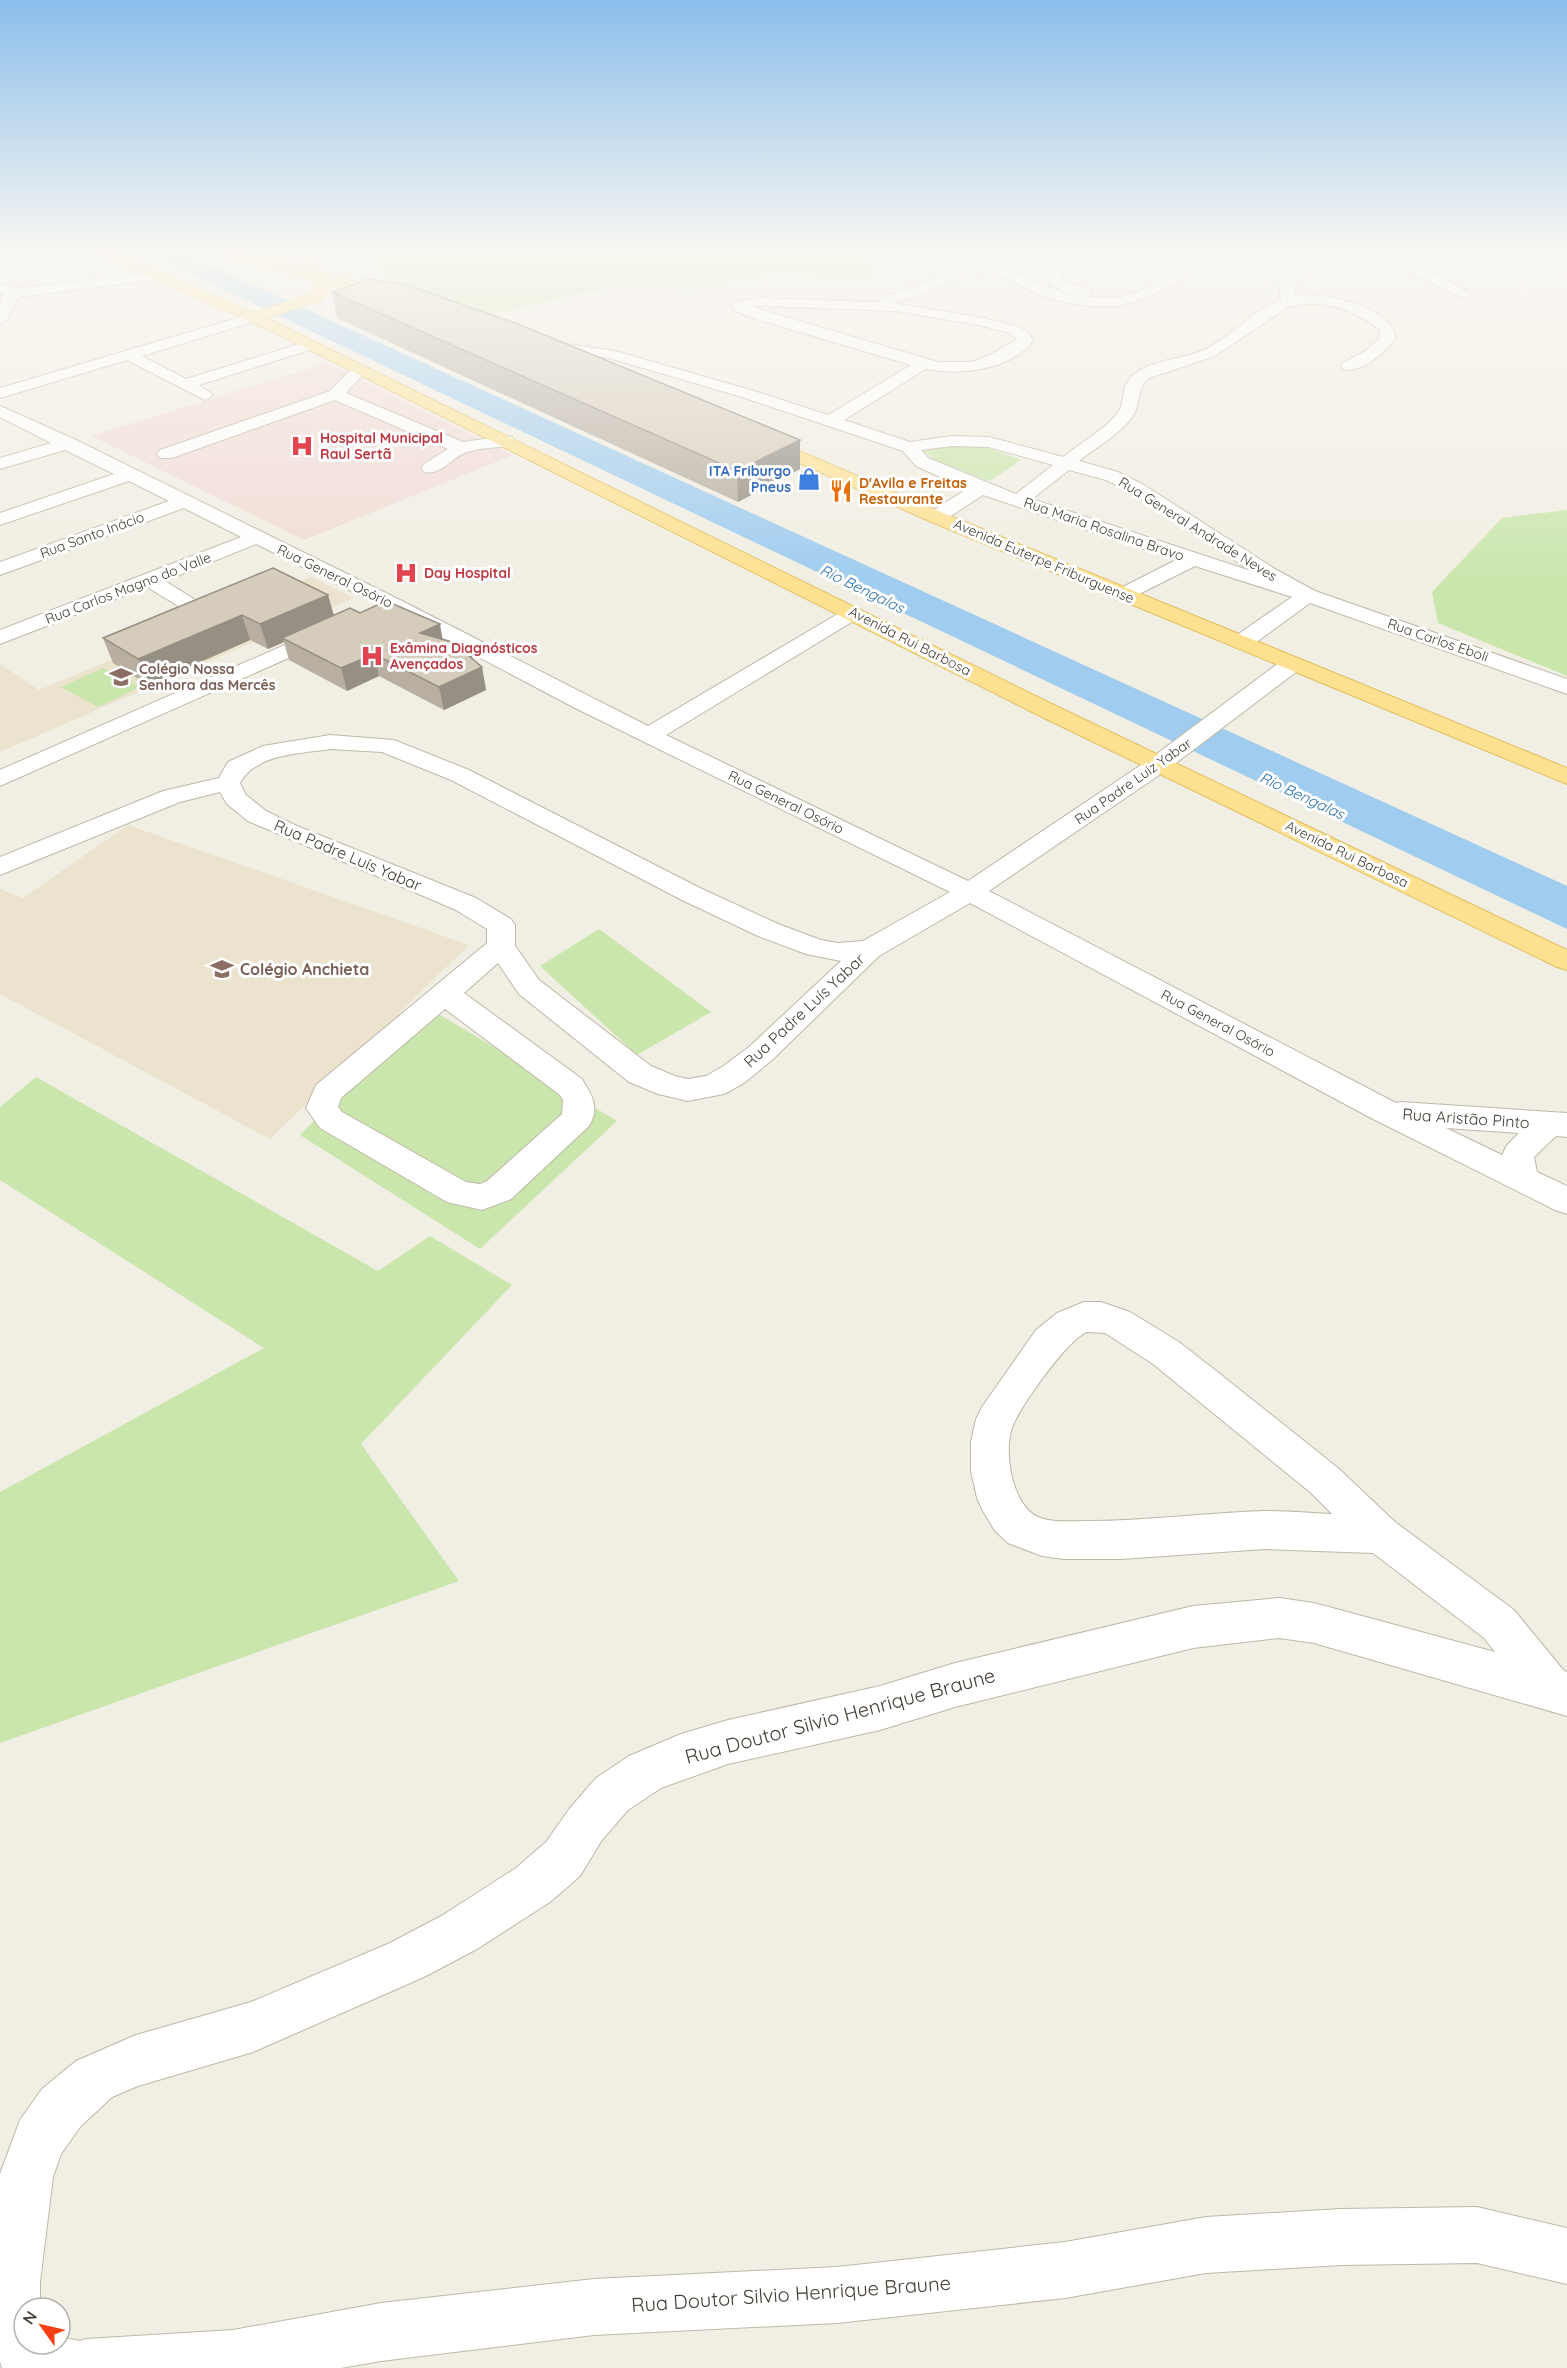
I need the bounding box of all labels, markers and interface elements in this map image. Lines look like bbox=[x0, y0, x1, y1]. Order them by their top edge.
place label: Hospital Municipal Raul Sertã bbox=[320, 429, 443, 463]
hospital icon: Hospital Municipal Raul Sertã bbox=[289, 433, 315, 459]
place label: ITA Friburgo Pneus bbox=[709, 462, 791, 496]
shop icon: ITA Friburgo Pneus bbox=[796, 466, 822, 492]
street label: Rua General Andrade Neves bbox=[1116, 473, 1280, 585]
place label: D'Avila e Freitas Restaurante bbox=[859, 474, 967, 508]
restaurant icon: D'Avila e Freitas Restaurante bbox=[828, 478, 854, 504]
street label: Rua Maria Rosalina Bravo bbox=[1022, 493, 1186, 565]
street label: Rua Santo Inácio bbox=[37, 508, 147, 562]
street label: Avenida Euterpe Friburguense bbox=[951, 515, 1137, 607]
street label: Rua General Osório bbox=[274, 540, 396, 612]
street label: Rua Carlos Magno do Valle bbox=[43, 548, 214, 628]
hospital icon: Day Hospital bbox=[393, 560, 419, 586]
water label: Rio Bengalas bbox=[817, 560, 908, 618]
place label: Day Hospital bbox=[424, 564, 511, 582]
street label: Avenida Rui Barbosa bbox=[846, 602, 974, 680]
street label: Rua Carlos Eboli bbox=[1385, 614, 1491, 666]
place label: Exâmina Diagnósticos Avençados bbox=[390, 639, 538, 673]
hospital icon: Exâmina Diagnósticos Avençados bbox=[359, 643, 385, 669]
place label: Colégio Nossa Senhora das Mercês bbox=[139, 660, 276, 694]
school or university icon: Colégio Nossa Senhora das Mercês bbox=[108, 664, 134, 690]
street label: Rua Padre Luiz Yabar bbox=[1071, 733, 1195, 828]
street label: Rua General Osório bbox=[725, 766, 847, 838]
water label: Rio Bengalas bbox=[1257, 768, 1348, 824]
street label: Rua Padre Luís Yabar bbox=[271, 815, 425, 895]
street label: Avenida Rui Barbosa bbox=[1282, 816, 1412, 892]
street label: Rua Padre Luís Yabar bbox=[739, 949, 869, 1071]
school or university icon: Colégio Anchieta bbox=[209, 956, 235, 982]
place label: Colégio Anchieta bbox=[240, 959, 369, 979]
street label: Rua General Osório bbox=[1158, 985, 1278, 1061]
street label: Rua Aristão Pinto bbox=[1402, 1104, 1530, 1132]
street label: Rua Doutor Silvio Henrique Braune bbox=[682, 1662, 998, 1769]
street label: Rua Doutor Silvio Henrique Braune bbox=[630, 2270, 952, 2317]
north arrow bbox=[12, 2296, 72, 2356]
text: N bbox=[18, 2307, 41, 2328]

